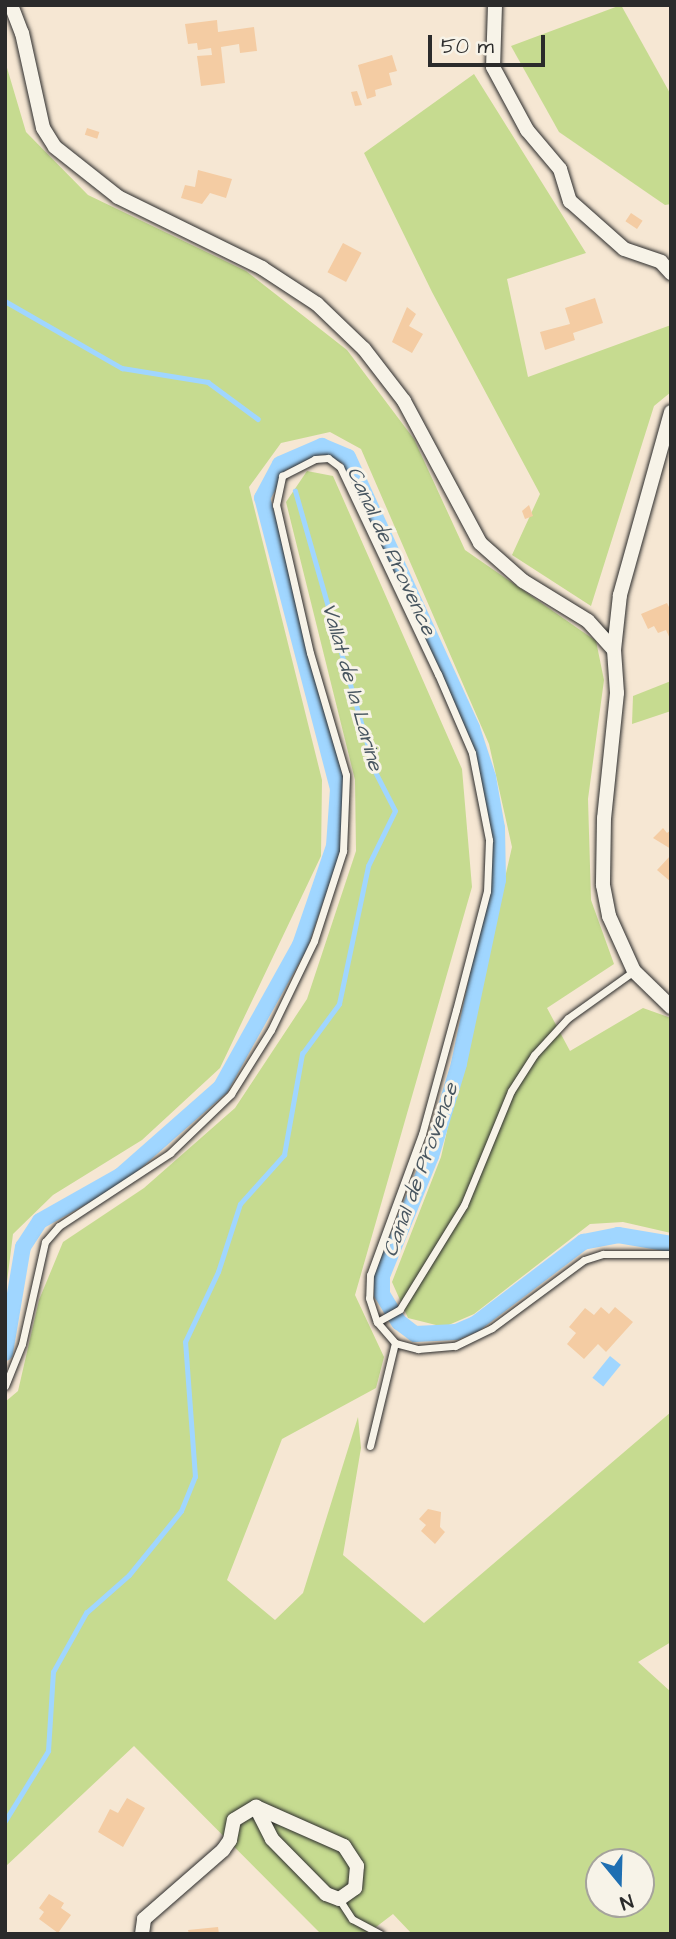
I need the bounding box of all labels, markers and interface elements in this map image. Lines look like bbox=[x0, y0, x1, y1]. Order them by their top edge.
scale bar bbox=[431, 21, 548, 65]
text: 50 m bbox=[441, 32, 494, 61]
water label: Canal de Provence bbox=[341, 463, 441, 639]
water label: Vallat de la Larine bbox=[316, 600, 388, 774]
water label: Canal de Provence bbox=[378, 1080, 464, 1260]
north arrow bbox=[585, 1848, 655, 1918]
text: N bbox=[616, 1887, 636, 1916]

